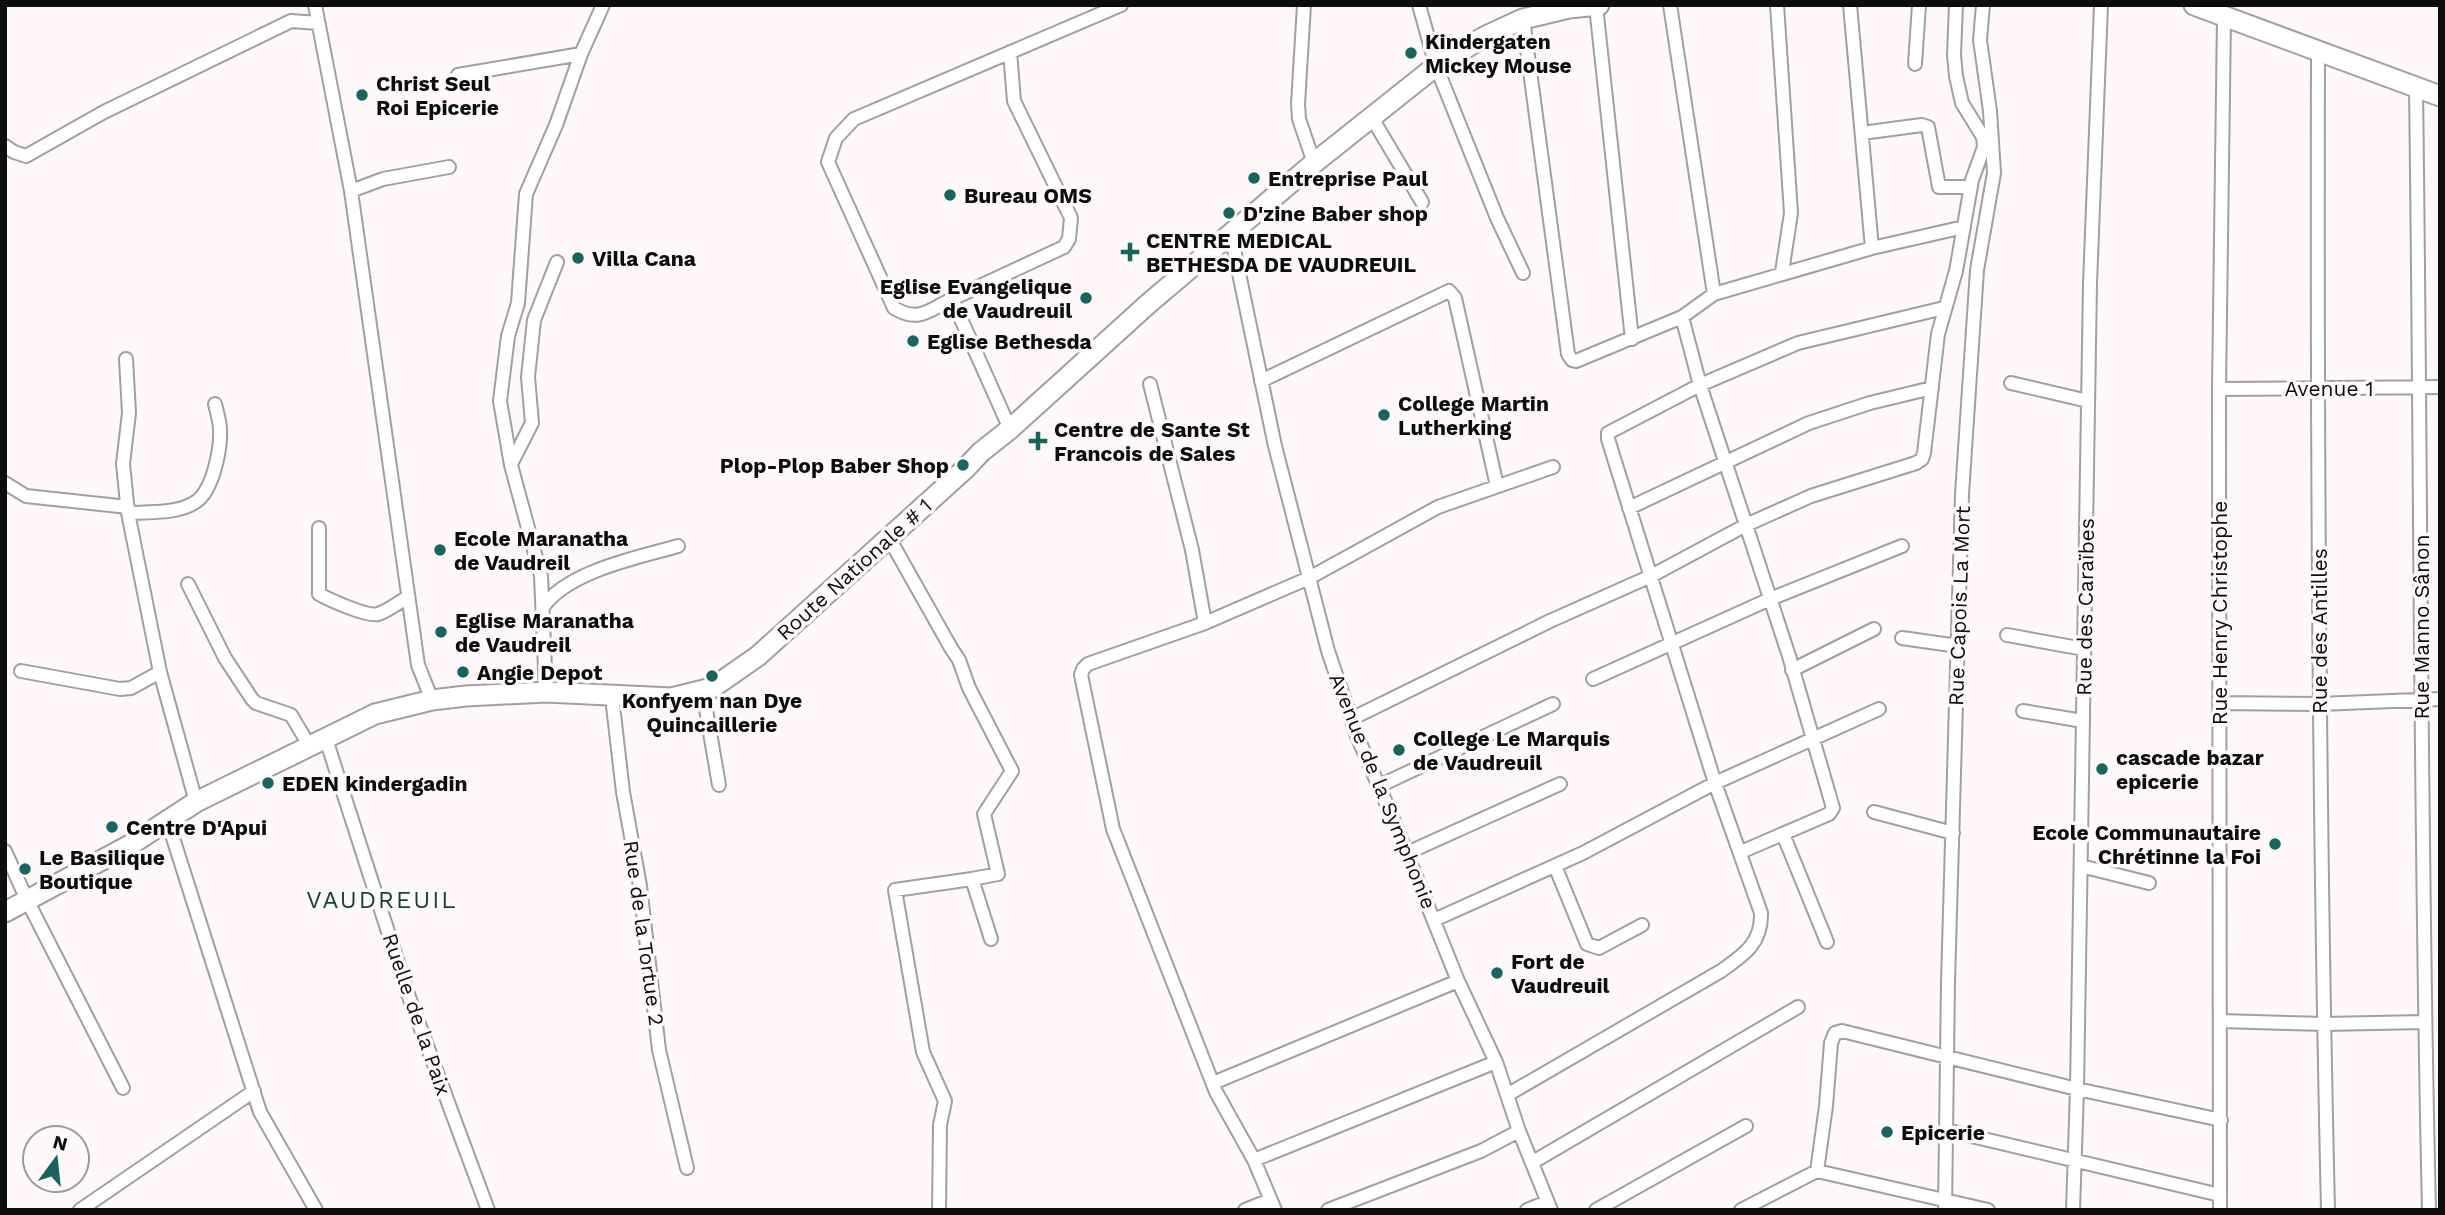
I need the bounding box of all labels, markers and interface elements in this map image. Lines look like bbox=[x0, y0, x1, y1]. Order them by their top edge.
place label: Kindergaten Mickey Mouse bbox=[1425, 29, 1572, 78]
marker: Kindergaten Mickey Mouse bbox=[1403, 45, 1419, 61]
place label: Christ Seul Roi Epicerie bbox=[376, 71, 499, 120]
marker: Christ Seul Roi Epicerie bbox=[354, 87, 370, 103]
place label: Entreprise Paul bbox=[1268, 166, 1428, 191]
marker: Entreprise Paul bbox=[1246, 170, 1262, 186]
place label: Bureau OMS bbox=[964, 183, 1092, 208]
marker: Bureau OMS bbox=[942, 187, 958, 203]
place label: D'zine Baber shop bbox=[1243, 201, 1428, 226]
marker: D'zine Baber shop bbox=[1221, 205, 1237, 221]
place label: CENTRE MEDICAL BETHESDA DE VAUDREUIL bbox=[1146, 228, 1417, 277]
marker: CENTRE MEDICAL BETHESDA DE VAUDREUIL bbox=[1120, 242, 1140, 262]
place label: Villa Cana bbox=[592, 246, 697, 271]
marker: Villa Cana bbox=[570, 250, 586, 266]
place label: Eglise Evangelique de Vaudreuil bbox=[880, 274, 1072, 323]
marker: Eglise Evangelique de Vaudreuil bbox=[1078, 290, 1094, 306]
place label: Eglise Bethesda bbox=[927, 329, 1093, 354]
marker: Eglise Bethesda bbox=[905, 333, 921, 349]
street label: Avenue 1 bbox=[2284, 376, 2374, 401]
place label: College Martin Lutherking bbox=[1398, 391, 1549, 440]
marker: College Martin Lutherking bbox=[1376, 407, 1392, 423]
place label: Centre de Sante St Francois de Sales bbox=[1054, 417, 1250, 466]
marker: Centre de Sante St Francois de Sales bbox=[1028, 431, 1048, 451]
place label: Plop-Plop Baber Shop bbox=[720, 453, 949, 478]
marker: Plop-Plop Baber Shop bbox=[955, 457, 971, 473]
street label: Route Nationale # 1 bbox=[771, 493, 937, 645]
street label: Rue Henry Christophe bbox=[2207, 501, 2232, 725]
street label: Rue Capois La Mort bbox=[1943, 505, 1975, 706]
street label: Rue des Caraïbes bbox=[2071, 518, 2099, 696]
place label: Ecole Maranatha de Vaudreil bbox=[454, 526, 629, 575]
street label: Rue Manno Sânon bbox=[2409, 534, 2434, 720]
marker: Ecole Maranatha de Vaudreil bbox=[432, 542, 448, 558]
street label: Rue des Antilles bbox=[2307, 548, 2332, 714]
place label: Eglise Maranatha de Vaudreil bbox=[455, 608, 635, 657]
marker: Eglise Maranatha de Vaudreil bbox=[433, 624, 449, 640]
place label: Angie Depot bbox=[477, 660, 602, 685]
marker: Angie Depot bbox=[455, 664, 471, 680]
marker: Konfyem nan Dye Quincaillerie bbox=[704, 668, 720, 684]
street label: Avenue de la Symphonie bbox=[1324, 669, 1442, 913]
place label: Konfyem nan Dye Quincaillerie bbox=[622, 688, 802, 737]
place label: College Le Marquis de Vaudreuil bbox=[1413, 726, 1610, 775]
marker: College Le Marquis de Vaudreuil bbox=[1391, 742, 1407, 758]
place label: cascade bazar epicerie bbox=[2116, 745, 2264, 794]
marker: cascade bazar epicerie bbox=[2094, 761, 2110, 777]
place label: EDEN kindergadin bbox=[282, 771, 468, 796]
marker: EDEN kindergadin bbox=[260, 775, 276, 791]
place label: Centre D'Apui bbox=[126, 815, 267, 840]
marker: Centre D'Apui bbox=[104, 819, 120, 835]
place label: Ecole Communautaire Chrétinne la Foi bbox=[2032, 820, 2261, 869]
marker: Ecole Communautaire Chrétinne la Foi bbox=[2267, 836, 2283, 852]
street label: Rue de la Tortue 2 bbox=[619, 839, 669, 1027]
place label: Le Basilique Boutique bbox=[39, 845, 165, 894]
marker: Le Basilique Boutique bbox=[17, 861, 33, 877]
district label: VAUDREUIL bbox=[306, 886, 458, 914]
street label: Ruelle de la Paix bbox=[378, 930, 456, 1098]
place label: Fort de Vaudreuil bbox=[1511, 949, 1610, 998]
marker: Fort de Vaudreuil bbox=[1489, 965, 1505, 981]
place label: Epicerie bbox=[1901, 1120, 1985, 1145]
north arrow bbox=[21, 1124, 91, 1194]
marker: Epicerie bbox=[1879, 1124, 1895, 1140]
text: N bbox=[50, 1130, 70, 1156]

